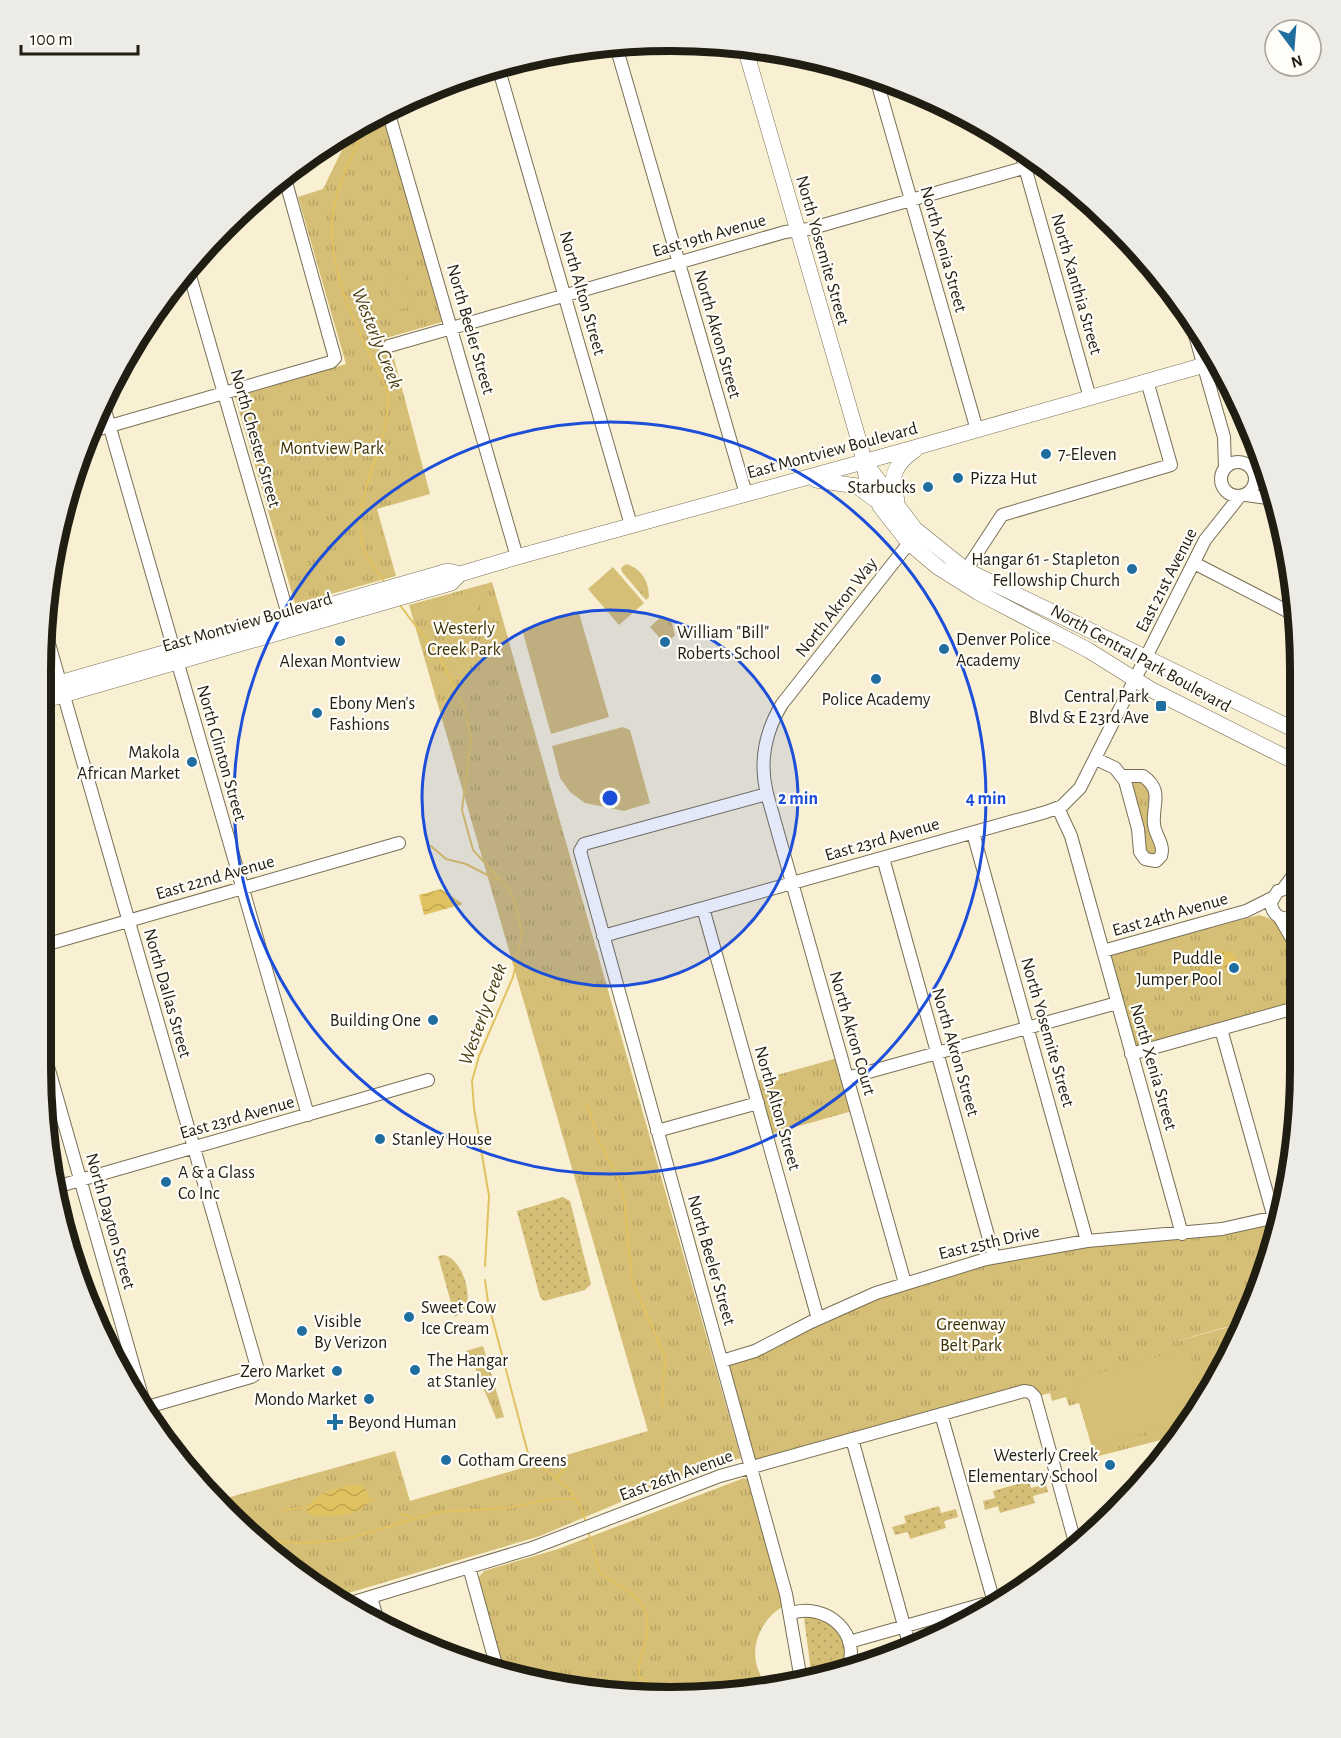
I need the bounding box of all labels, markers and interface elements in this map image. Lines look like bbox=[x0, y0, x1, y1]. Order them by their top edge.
scale bar bbox=[21, 18, 138, 56]
north arrow bbox=[1263, 18, 1323, 78]
text: 100 m bbox=[30, 31, 73, 49]
text: N bbox=[1289, 52, 1304, 71]
street label: North Yosemite Street bbox=[792, 174, 852, 327]
street label: North Xenia Street bbox=[916, 184, 970, 315]
street label: East 19th Avenue bbox=[650, 211, 768, 261]
street label: North Xanthia Street bbox=[1047, 212, 1105, 357]
street label: North Alton Street bbox=[556, 229, 608, 358]
street label: North Beeler Street bbox=[443, 262, 497, 397]
street label: North Akron Street bbox=[690, 268, 744, 401]
water label: Westerly Creek bbox=[348, 285, 406, 392]
street label: North Chester Street bbox=[227, 367, 283, 510]
street label: East Montview Boulevard bbox=[745, 420, 919, 482]
park label: Montview Park bbox=[280, 440, 385, 458]
place label: 7-Eleven bbox=[1058, 446, 1117, 464]
marker: 7-Eleven bbox=[1039, 447, 1053, 461]
place label: Pizza Hut bbox=[970, 470, 1037, 488]
marker: Pizza Hut bbox=[951, 471, 965, 485]
place label: Starbucks bbox=[848, 479, 916, 497]
marker: Starbucks bbox=[921, 480, 935, 494]
street label: East 21st Avenue bbox=[1133, 525, 1201, 635]
place label: Hangar 61 - Stapleton Fellowship Church bbox=[971, 551, 1120, 590]
street label: North Akron Way bbox=[793, 554, 881, 661]
marker: Hangar 61 - Stapleton Fellowship Church bbox=[1125, 562, 1139, 576]
street label: East Montview Boulevard bbox=[160, 590, 334, 656]
street label: North Central Park Boulevard bbox=[1047, 602, 1234, 716]
park label: Westerly Creek Park bbox=[427, 620, 502, 659]
place label: William "Bill" Roberts School bbox=[677, 624, 780, 663]
place label: Denver Police Academy bbox=[956, 631, 1051, 670]
marker: Alexan Montview bbox=[333, 634, 347, 648]
marker: William "Bill" Roberts School bbox=[658, 635, 672, 649]
marker: Denver Police Academy bbox=[937, 642, 951, 656]
place label: Alexan Montview bbox=[280, 653, 400, 671]
marker: Police Academy bbox=[869, 672, 883, 686]
street label: North Clinton Street bbox=[193, 683, 249, 824]
place label: Central Park Blvd & E 23rd Ave bbox=[1029, 688, 1150, 727]
place label: Police Academy bbox=[822, 691, 931, 709]
place label: Ebony Men's Fashions bbox=[329, 695, 415, 734]
marker: Central Park Blvd & E 23rd Ave bbox=[1154, 699, 1168, 713]
marker: Ebony Men's Fashions bbox=[310, 706, 324, 720]
place label: Makola African Market bbox=[77, 744, 180, 783]
marker: Makola African Market bbox=[185, 755, 199, 769]
centre of rings bbox=[600, 788, 620, 808]
text: 2 min bbox=[778, 790, 818, 808]
text: 4 min bbox=[966, 790, 1006, 808]
street label: East 23rd Avenue bbox=[823, 815, 942, 865]
street label: East 22nd Avenue bbox=[154, 852, 277, 903]
street label: East 24th Avenue bbox=[1110, 890, 1230, 940]
street label: North Dallas Street bbox=[140, 927, 194, 1060]
place label: Puddle Jumper Pool bbox=[1136, 950, 1222, 989]
street label: North Yosemite Street bbox=[1017, 956, 1077, 1109]
water label: Westerly Creek bbox=[455, 961, 511, 1068]
marker: Puddle Jumper Pool bbox=[1227, 961, 1241, 975]
street label: North Akron Court bbox=[826, 969, 878, 1098]
street label: North Akron Street bbox=[928, 986, 982, 1119]
street label: North Xenia Street bbox=[1126, 1002, 1180, 1133]
place label: Building One bbox=[330, 1012, 421, 1030]
marker: Building One bbox=[426, 1013, 440, 1027]
street label: North Alton Street bbox=[751, 1044, 803, 1173]
street label: East 23rd Avenue bbox=[178, 1093, 297, 1143]
place label: Stanley House bbox=[392, 1131, 492, 1149]
marker: Stanley House bbox=[373, 1132, 387, 1146]
street label: North Dayton Street bbox=[82, 1151, 138, 1292]
place label: A & a Glass Co Inc bbox=[178, 1164, 255, 1203]
marker: A & a Glass Co Inc bbox=[159, 1175, 173, 1189]
street label: North Beeler Street bbox=[684, 1193, 738, 1328]
street label: East 25th Drive bbox=[937, 1223, 1042, 1263]
place label: Sweet Cow Ice Cream bbox=[421, 1299, 496, 1338]
marker: Sweet Cow Ice Cream bbox=[402, 1310, 416, 1324]
place label: Visible By Verizon bbox=[314, 1313, 387, 1352]
park label: Greenway Belt Park bbox=[936, 1316, 1006, 1355]
marker: Visible By Verizon bbox=[295, 1324, 309, 1338]
place label: The Hangar at Stanley bbox=[427, 1352, 508, 1391]
place label: Zero Market bbox=[240, 1363, 325, 1381]
marker: The Hangar at Stanley bbox=[408, 1363, 422, 1377]
marker: Zero Market bbox=[330, 1364, 344, 1378]
place label: Mondo Market bbox=[254, 1391, 357, 1409]
marker: Mondo Market bbox=[362, 1392, 376, 1406]
marker: Beyond Human bbox=[326, 1413, 344, 1431]
place label: Beyond Human bbox=[348, 1414, 456, 1432]
street label: East 26th Avenue bbox=[617, 1447, 735, 1505]
place label: Westerly Creek Elementary School bbox=[968, 1447, 1099, 1486]
place label: Gotham Greens bbox=[458, 1452, 567, 1470]
marker: Gotham Greens bbox=[439, 1453, 453, 1467]
marker: Westerly Creek Elementary School bbox=[1103, 1458, 1117, 1472]

